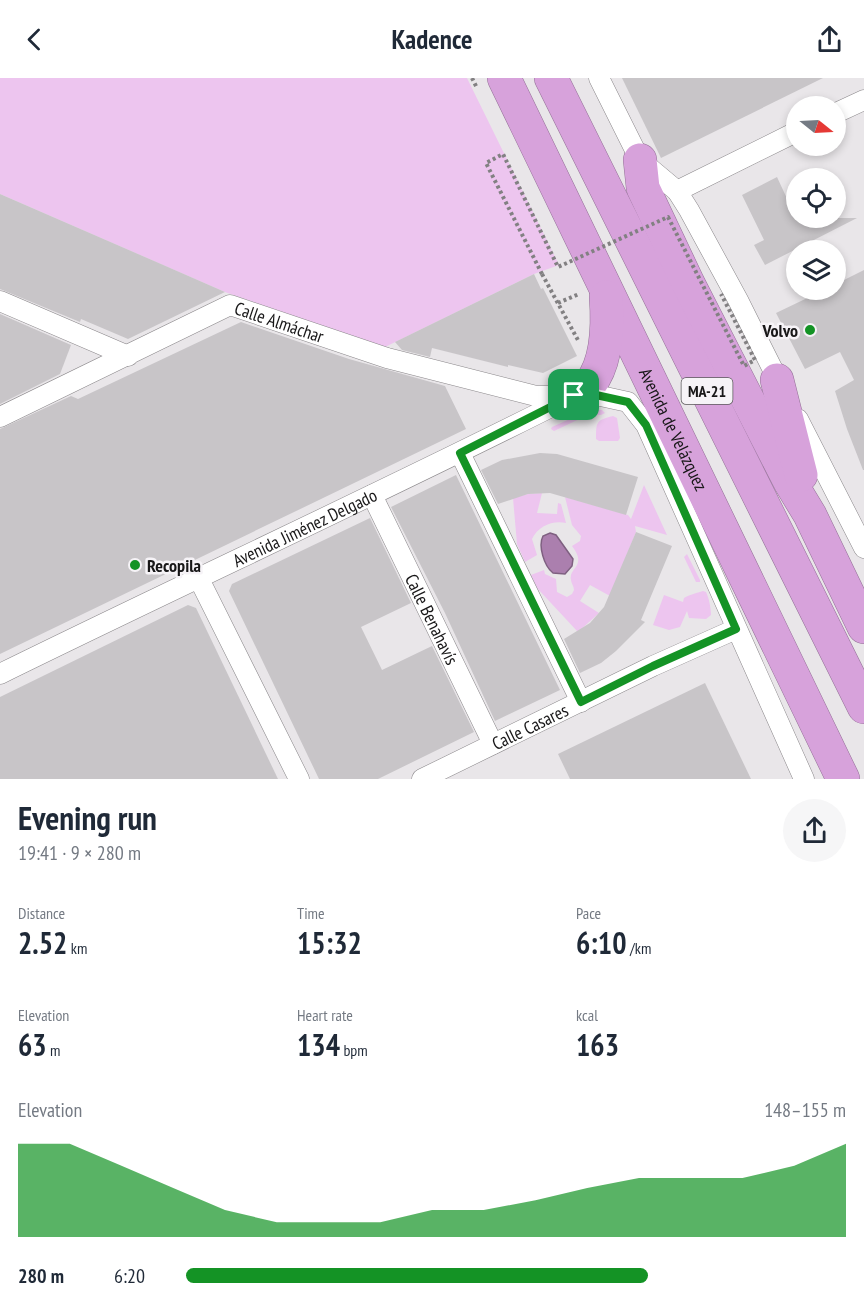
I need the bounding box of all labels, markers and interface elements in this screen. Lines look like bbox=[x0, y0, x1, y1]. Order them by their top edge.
text: Kadence bbox=[391, 22, 473, 56]
icon: back bbox=[18, 23, 51, 56]
icon: share bbox=[813, 23, 846, 56]
north arrow bbox=[786, 96, 846, 156]
map controls bbox=[786, 96, 846, 300]
button: locate bbox=[786, 168, 846, 228]
button: layers bbox=[786, 240, 846, 300]
street label: Calle Almáchar bbox=[232, 296, 327, 347]
place label: Volvo bbox=[762, 319, 798, 342]
marker: Volvo bbox=[803, 323, 817, 337]
street label: Avenida de Velázquez bbox=[634, 364, 713, 494]
pin bbox=[548, 369, 599, 420]
icon: arrive bbox=[557, 378, 590, 411]
road number: MA-21 bbox=[682, 378, 732, 404]
street label: Avenida Jiménez Delgado bbox=[229, 483, 381, 572]
place label: Recopila bbox=[147, 554, 201, 577]
marker: Recopila bbox=[128, 558, 142, 572]
street label: Calle Benahavís bbox=[401, 570, 464, 668]
street label: Calle Casares bbox=[488, 698, 572, 755]
text: Evening run bbox=[18, 796, 157, 839]
button: share bbox=[783, 799, 846, 862]
text: 19:41 · 9 × 280 m bbox=[18, 840, 141, 866]
text: Distance bbox=[18, 903, 65, 923]
text: Time bbox=[297, 903, 325, 923]
text: Pace bbox=[576, 903, 601, 923]
text: 2.52 bbox=[18, 923, 67, 962]
text: 15:32 bbox=[297, 923, 362, 962]
text: 6:10 bbox=[576, 923, 627, 962]
text: km bbox=[67, 938, 87, 958]
text: /km bbox=[627, 938, 651, 958]
text: Elevation bbox=[18, 1005, 69, 1025]
text: Heart rate bbox=[297, 1005, 353, 1025]
text: kcal bbox=[576, 1005, 598, 1025]
text: 63 bbox=[18, 1025, 47, 1064]
text: 134 bbox=[297, 1025, 340, 1064]
text: 163 bbox=[576, 1025, 619, 1064]
text: m bbox=[47, 1040, 61, 1060]
text: bpm bbox=[340, 1040, 368, 1060]
text: Elevation bbox=[18, 1097, 82, 1123]
text: 148–155 m bbox=[764, 1097, 846, 1123]
text: 280 m bbox=[18, 1263, 64, 1289]
text: 6:20 bbox=[114, 1263, 145, 1289]

